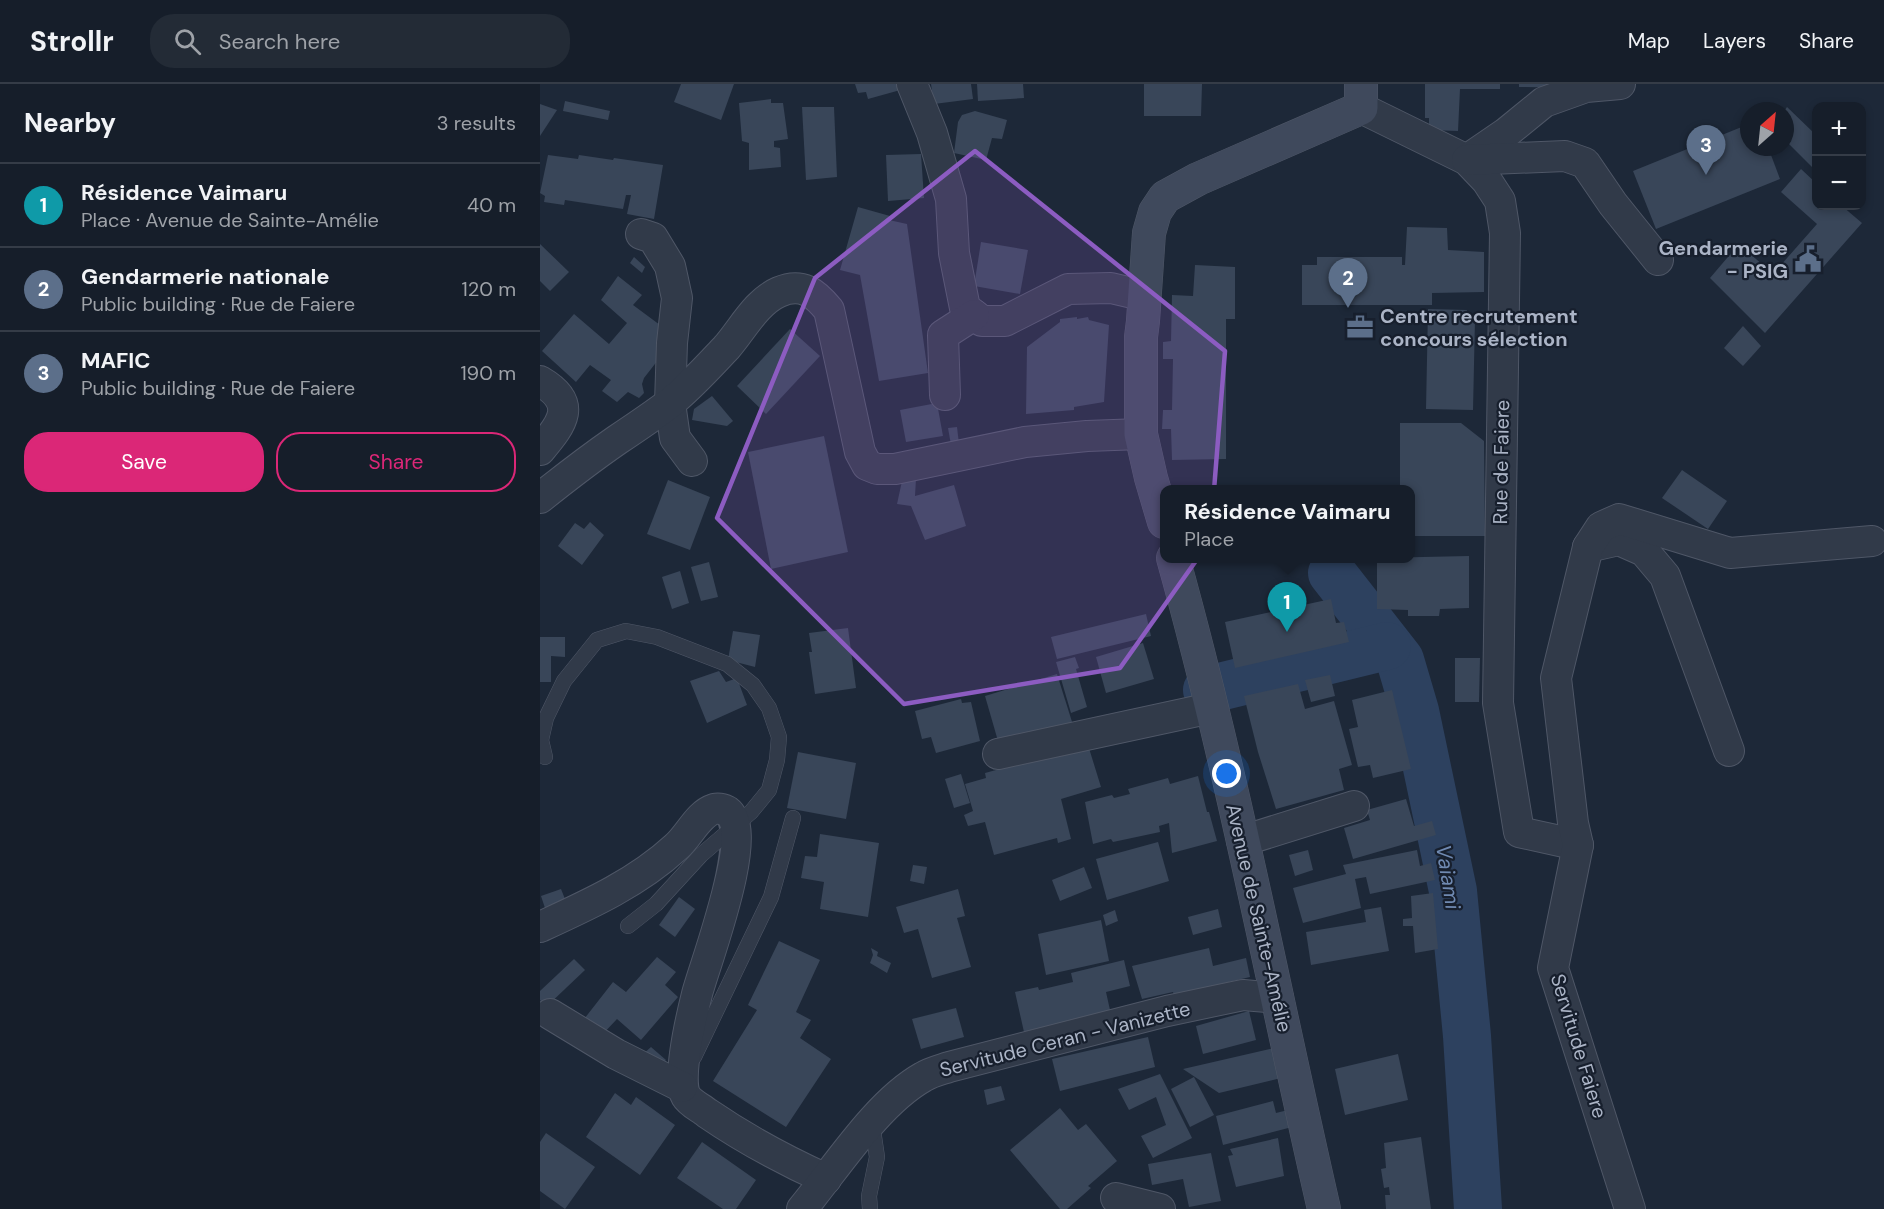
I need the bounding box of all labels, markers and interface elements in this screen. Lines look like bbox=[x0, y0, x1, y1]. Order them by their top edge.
search box bbox=[150, 14, 570, 68]
text: Strollr bbox=[30, 23, 114, 60]
icon: search bbox=[171, 25, 204, 58]
text: Search here bbox=[219, 27, 340, 56]
text: Map bbox=[1628, 27, 1670, 55]
text: Layers bbox=[1703, 27, 1766, 55]
text: Share bbox=[1799, 27, 1854, 55]
north arrow bbox=[1740, 102, 1794, 156]
map controls bbox=[1812, 102, 1866, 210]
button: + bbox=[1812, 102, 1866, 156]
text: Nearby bbox=[24, 106, 116, 140]
text: 3 results bbox=[437, 110, 516, 136]
pin: 3 bbox=[1686, 126, 1726, 175]
button: − bbox=[1812, 156, 1866, 210]
text: Résidence Vaimaru bbox=[81, 178, 287, 207]
text: 1 bbox=[40, 192, 47, 218]
text: 40 m bbox=[467, 192, 516, 218]
text: Place · Avenue de Sainte-Amélie bbox=[81, 207, 379, 233]
place label: Gendarmerie - PSIG bbox=[1659, 235, 1788, 284]
public building icon: Gendarmerie - PSIG bbox=[1793, 244, 1823, 274]
pin: 2 bbox=[1328, 258, 1368, 308]
text: Gendarmerie nationale bbox=[81, 262, 330, 291]
text: 2 bbox=[38, 276, 49, 302]
text: 120 m bbox=[462, 276, 516, 302]
text: Public building · Rue de Faiere bbox=[81, 291, 355, 317]
place label: Centre recrutement concours sélection bbox=[1380, 303, 1578, 352]
office icon: Centre recrutement concours sélection bbox=[1345, 312, 1375, 342]
text: MAFIC bbox=[81, 346, 151, 375]
text: 3 bbox=[37, 360, 50, 386]
text: 190 m bbox=[460, 360, 516, 386]
text: Public building · Rue de Faiere bbox=[81, 375, 355, 401]
street label: Rue de Faiere bbox=[1487, 399, 1515, 525]
button: Save bbox=[24, 432, 264, 492]
button: Share bbox=[276, 432, 516, 492]
popup bbox=[1160, 485, 1415, 563]
text: Résidence Vaimaru bbox=[1184, 497, 1391, 526]
text: Place bbox=[1184, 526, 1234, 552]
pin: 1 bbox=[1268, 582, 1306, 632]
your location bbox=[1212, 759, 1241, 788]
street label: Avenue de Sainte-Amélie bbox=[1220, 801, 1298, 1035]
water label: Vaiami bbox=[1429, 843, 1467, 912]
street label: Servitude Faiere bbox=[1545, 971, 1613, 1121]
street label: Servitude Ceran - Vanizette bbox=[937, 995, 1193, 1083]

